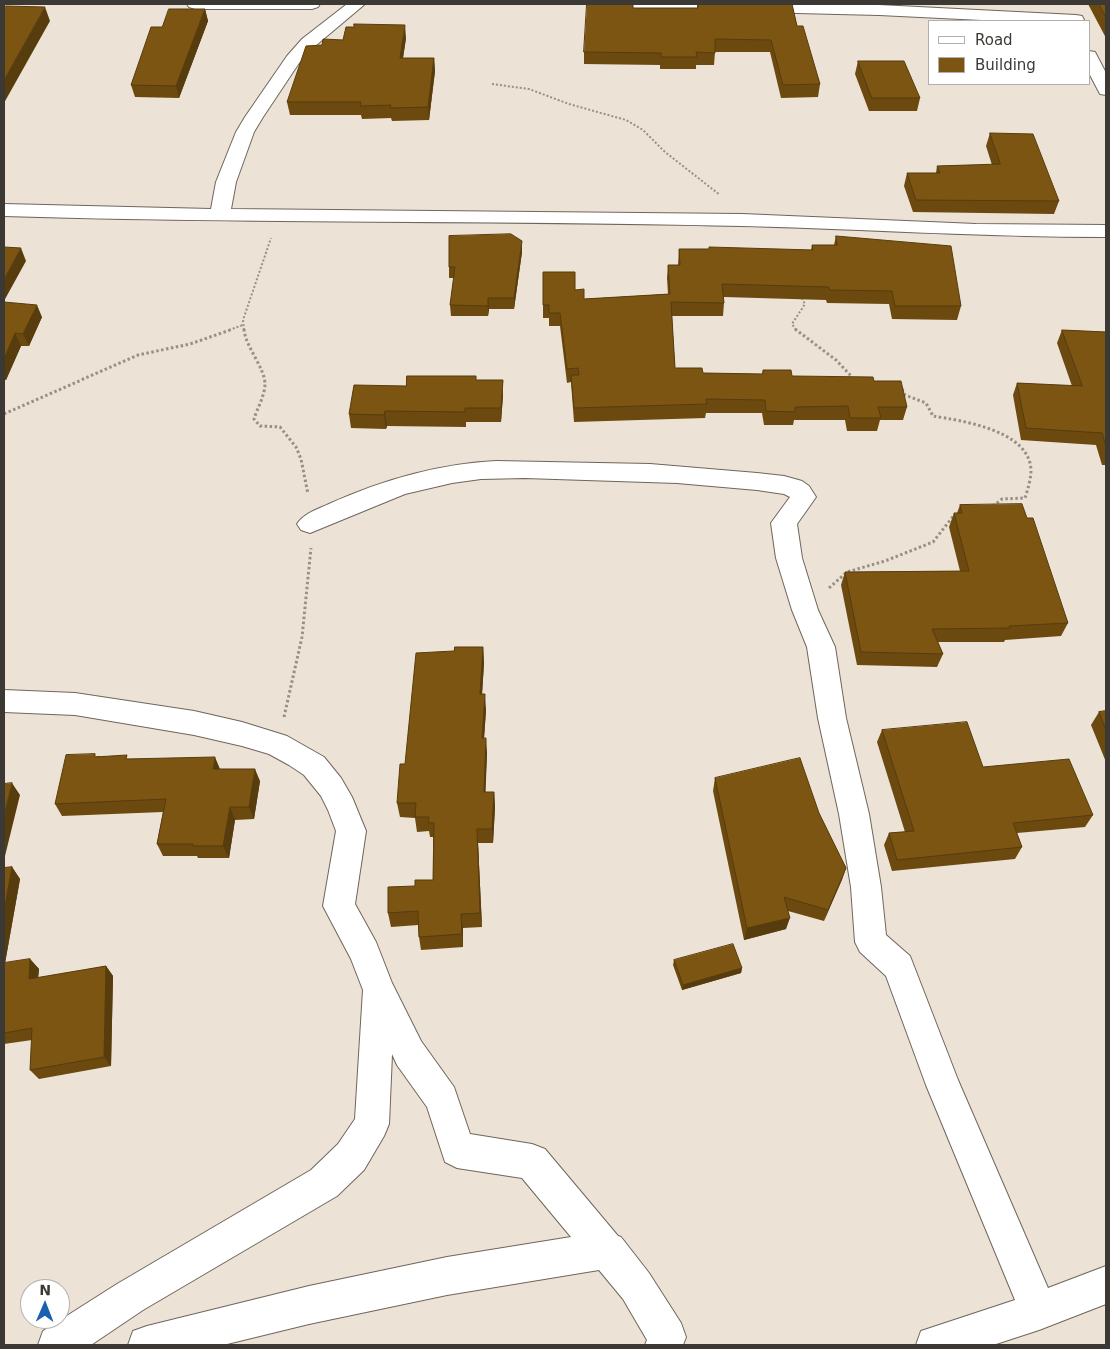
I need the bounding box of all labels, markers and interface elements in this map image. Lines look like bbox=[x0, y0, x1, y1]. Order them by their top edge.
legend bbox=[928, 20, 1090, 85]
text: Road bbox=[975, 31, 1013, 49]
text: Building bbox=[975, 56, 1036, 74]
north arrow bbox=[20, 1279, 70, 1329]
text: N bbox=[39, 1282, 51, 1298]

